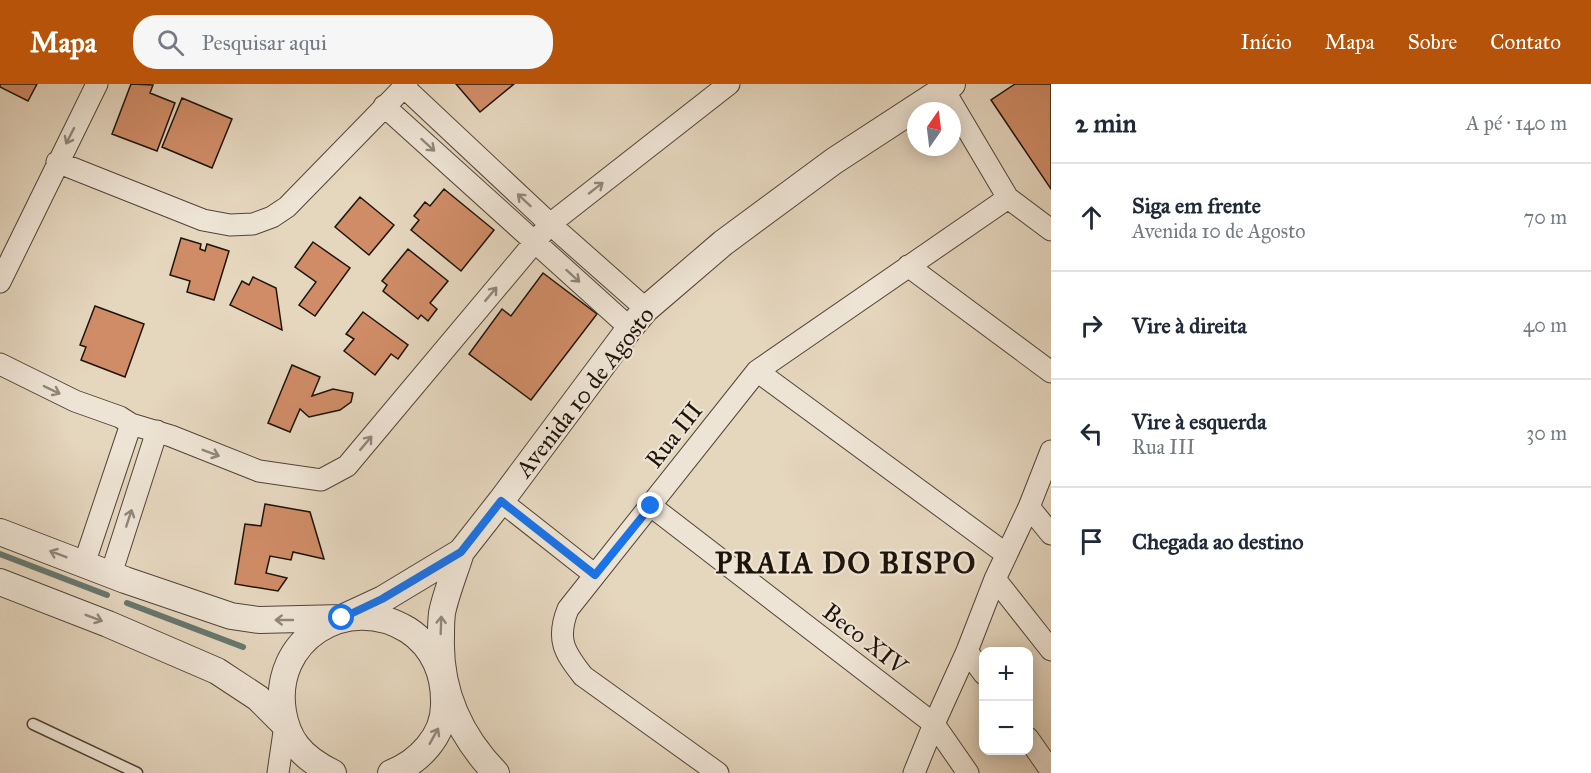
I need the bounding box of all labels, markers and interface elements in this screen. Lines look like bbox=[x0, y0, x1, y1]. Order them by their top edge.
search box bbox=[133, 15, 553, 69]
text: Mapa bbox=[30, 25, 97, 60]
icon: search bbox=[154, 26, 187, 59]
text: Pesquisar aqui bbox=[202, 29, 327, 56]
text: Início bbox=[1241, 29, 1292, 55]
text: Mapa bbox=[1325, 29, 1375, 55]
text: Sobre bbox=[1408, 29, 1457, 55]
text: Contato bbox=[1490, 29, 1561, 55]
north arrow bbox=[907, 102, 961, 156]
text: 2 min bbox=[1075, 107, 1136, 139]
text: A pé · 140 m bbox=[1466, 111, 1567, 135]
one-way arrow bbox=[64, 127, 76, 144]
one-way arrow bbox=[420, 138, 435, 152]
one-way arrow bbox=[588, 182, 604, 195]
text: Siga em frente bbox=[1132, 192, 1261, 219]
one-way arrow bbox=[517, 193, 532, 207]
icon: ahead bbox=[1075, 201, 1108, 234]
text: 70 m bbox=[1524, 205, 1567, 229]
text: Avenida 10 de Agosto bbox=[1132, 219, 1305, 243]
one-way arrow bbox=[565, 269, 580, 283]
one-way arrow bbox=[484, 286, 497, 302]
street label: Avenida 10 de Agosto bbox=[508, 301, 661, 484]
icon: right bbox=[1075, 309, 1108, 342]
text: Vire à direita bbox=[1132, 312, 1247, 339]
text: 40 m bbox=[1523, 313, 1567, 337]
one-way arrow bbox=[43, 384, 61, 396]
street label: Rua III bbox=[639, 396, 709, 474]
text: Vire à esquerda bbox=[1132, 408, 1266, 435]
icon: left bbox=[1075, 417, 1108, 450]
text: 30 m bbox=[1526, 421, 1567, 445]
text: Rua III bbox=[1132, 435, 1195, 459]
one-way arrow bbox=[359, 436, 372, 452]
one-way arrow bbox=[201, 448, 220, 459]
route end bbox=[637, 492, 663, 518]
one-way arrow bbox=[124, 509, 135, 528]
icon: arrive bbox=[1075, 525, 1108, 558]
text: Chegada ao destino bbox=[1132, 528, 1303, 555]
district label: PRAIA DO BISPO bbox=[715, 545, 977, 581]
one-way arrow bbox=[49, 548, 68, 559]
street label: Beco XIV bbox=[817, 597, 914, 682]
route start bbox=[328, 604, 354, 630]
one-way arrow bbox=[84, 614, 103, 625]
one-way arrow bbox=[274, 614, 294, 625]
one-way arrow bbox=[436, 616, 447, 636]
map controls bbox=[979, 647, 1033, 755]
button: + bbox=[979, 647, 1033, 701]
button: − bbox=[979, 701, 1033, 755]
one-way arrow bbox=[429, 727, 440, 745]

